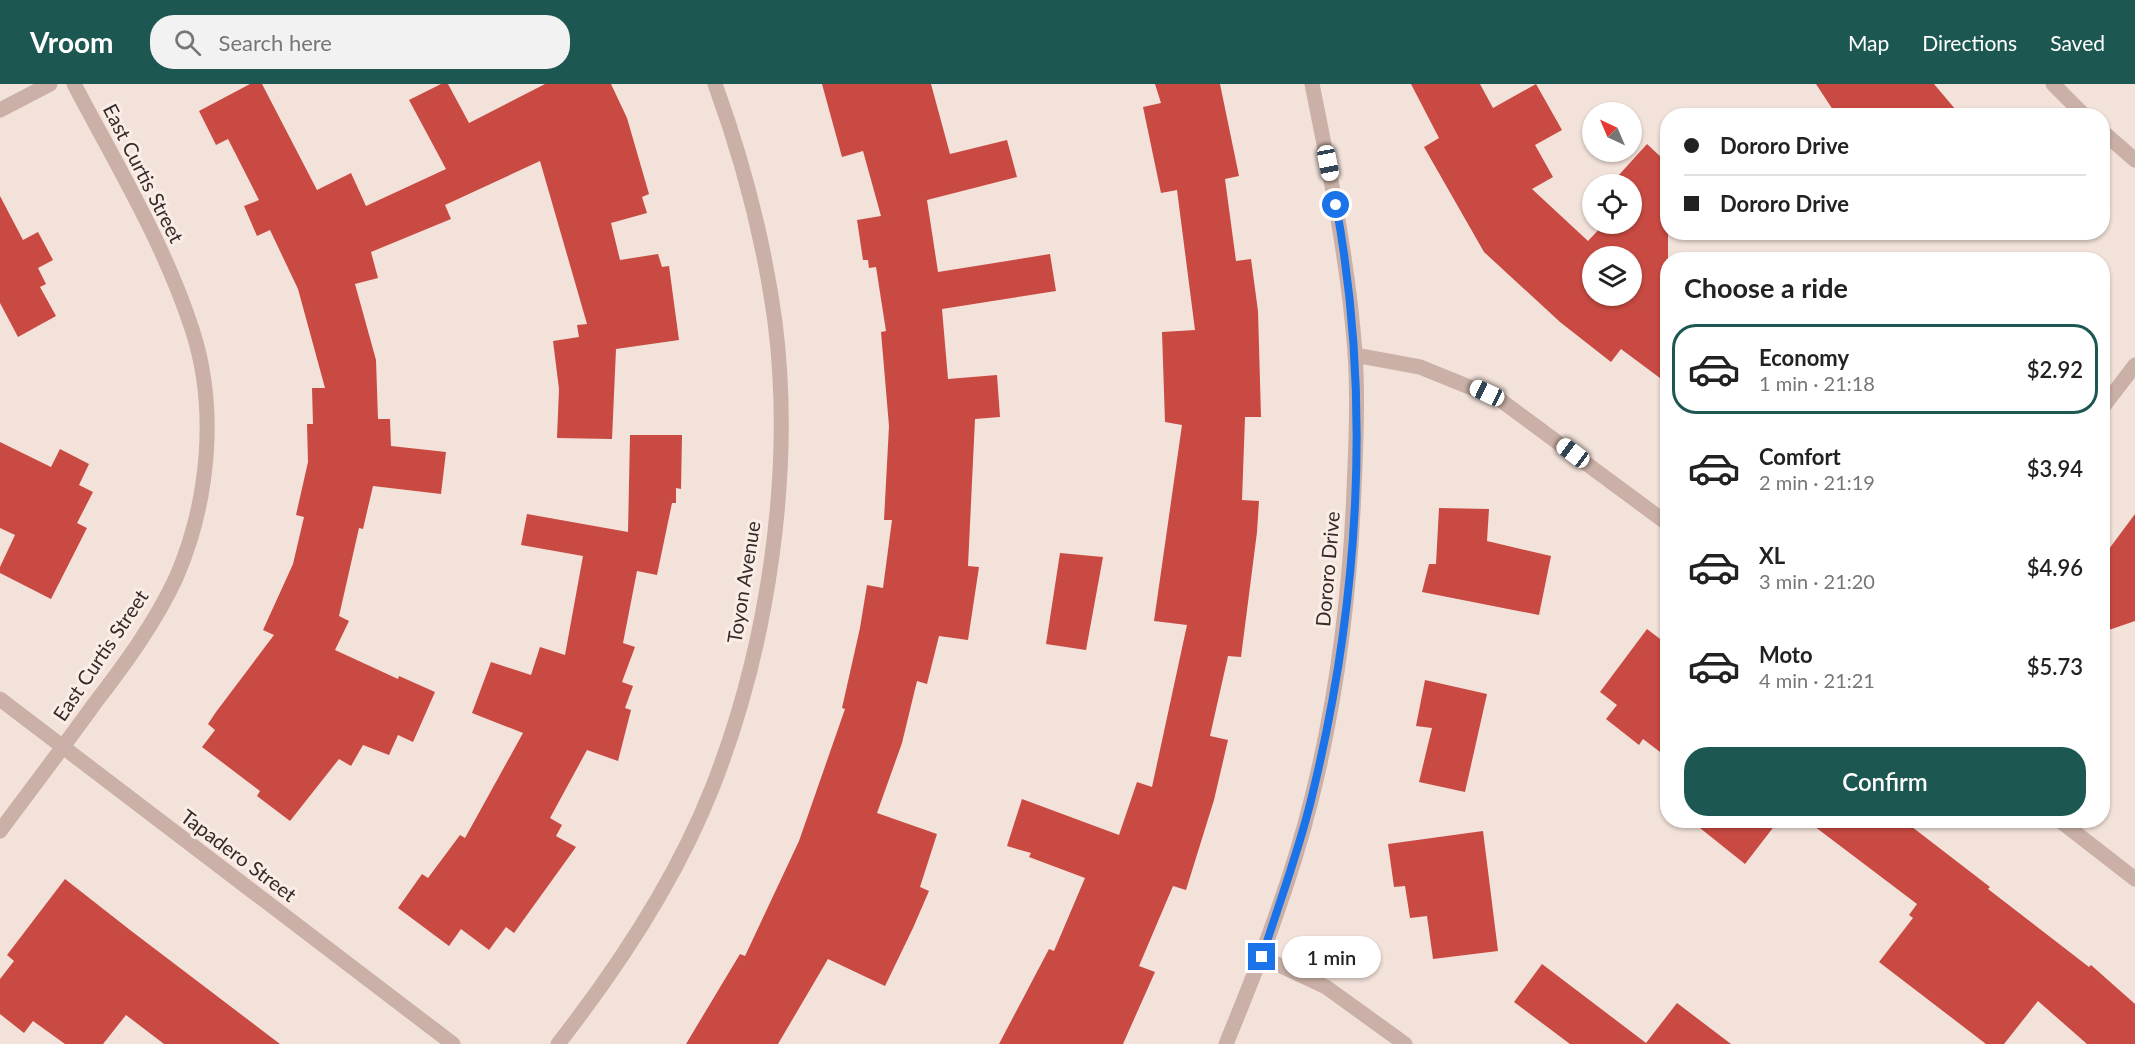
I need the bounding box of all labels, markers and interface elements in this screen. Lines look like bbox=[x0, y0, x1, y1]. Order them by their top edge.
search box bbox=[150, 15, 570, 69]
text: Vroom bbox=[30, 25, 114, 59]
icon: search bbox=[171, 26, 204, 59]
text: Search here bbox=[219, 29, 332, 56]
text: Map bbox=[1848, 30, 1889, 55]
text: Directions bbox=[1922, 30, 2017, 55]
text: Saved bbox=[2050, 30, 2105, 55]
street label: East Curtis Street bbox=[99, 100, 189, 246]
north arrow bbox=[1582, 102, 1642, 162]
map controls bbox=[1582, 102, 1642, 306]
text: Dororo Drive bbox=[1720, 132, 1849, 159]
car bbox=[1316, 144, 1340, 182]
button: locate bbox=[1582, 174, 1642, 234]
text: Dororo Drive bbox=[1720, 190, 1849, 217]
route start bbox=[1322, 191, 1349, 218]
button: layers bbox=[1582, 246, 1642, 306]
text: Choose a ride bbox=[1684, 271, 1848, 304]
icon: car bbox=[1687, 342, 1741, 396]
text: Economy bbox=[1759, 344, 1849, 371]
text: $2.92 bbox=[2027, 356, 2083, 383]
text: 1 min · 21:18 bbox=[1759, 371, 1875, 395]
car bbox=[1467, 377, 1507, 409]
car bbox=[1553, 435, 1593, 471]
icon: car bbox=[1687, 441, 1741, 495]
text: Comfort bbox=[1759, 443, 1841, 470]
text: $3.94 bbox=[2027, 455, 2083, 482]
text: 2 min · 21:19 bbox=[1759, 470, 1875, 494]
street label: Dororo Drive bbox=[1310, 510, 1344, 628]
street label: Toyon Avenue bbox=[721, 519, 765, 645]
icon: car bbox=[1687, 540, 1741, 594]
text: XL bbox=[1759, 542, 1785, 569]
text: $4.96 bbox=[2027, 554, 2083, 581]
text: 3 min · 21:20 bbox=[1759, 569, 1875, 593]
street label: East Curtis Street bbox=[47, 585, 153, 725]
icon: car bbox=[1687, 639, 1741, 693]
text: Moto bbox=[1759, 641, 1813, 668]
text: $5.73 bbox=[2027, 653, 2083, 680]
text: 4 min · 21:21 bbox=[1759, 668, 1875, 692]
button: Confirm bbox=[1684, 747, 2086, 816]
street label: Tapadero Street bbox=[177, 804, 301, 906]
callout: 1 min bbox=[1283, 936, 1382, 978]
route end bbox=[1248, 943, 1275, 970]
text: 1 min bbox=[1307, 945, 1356, 969]

